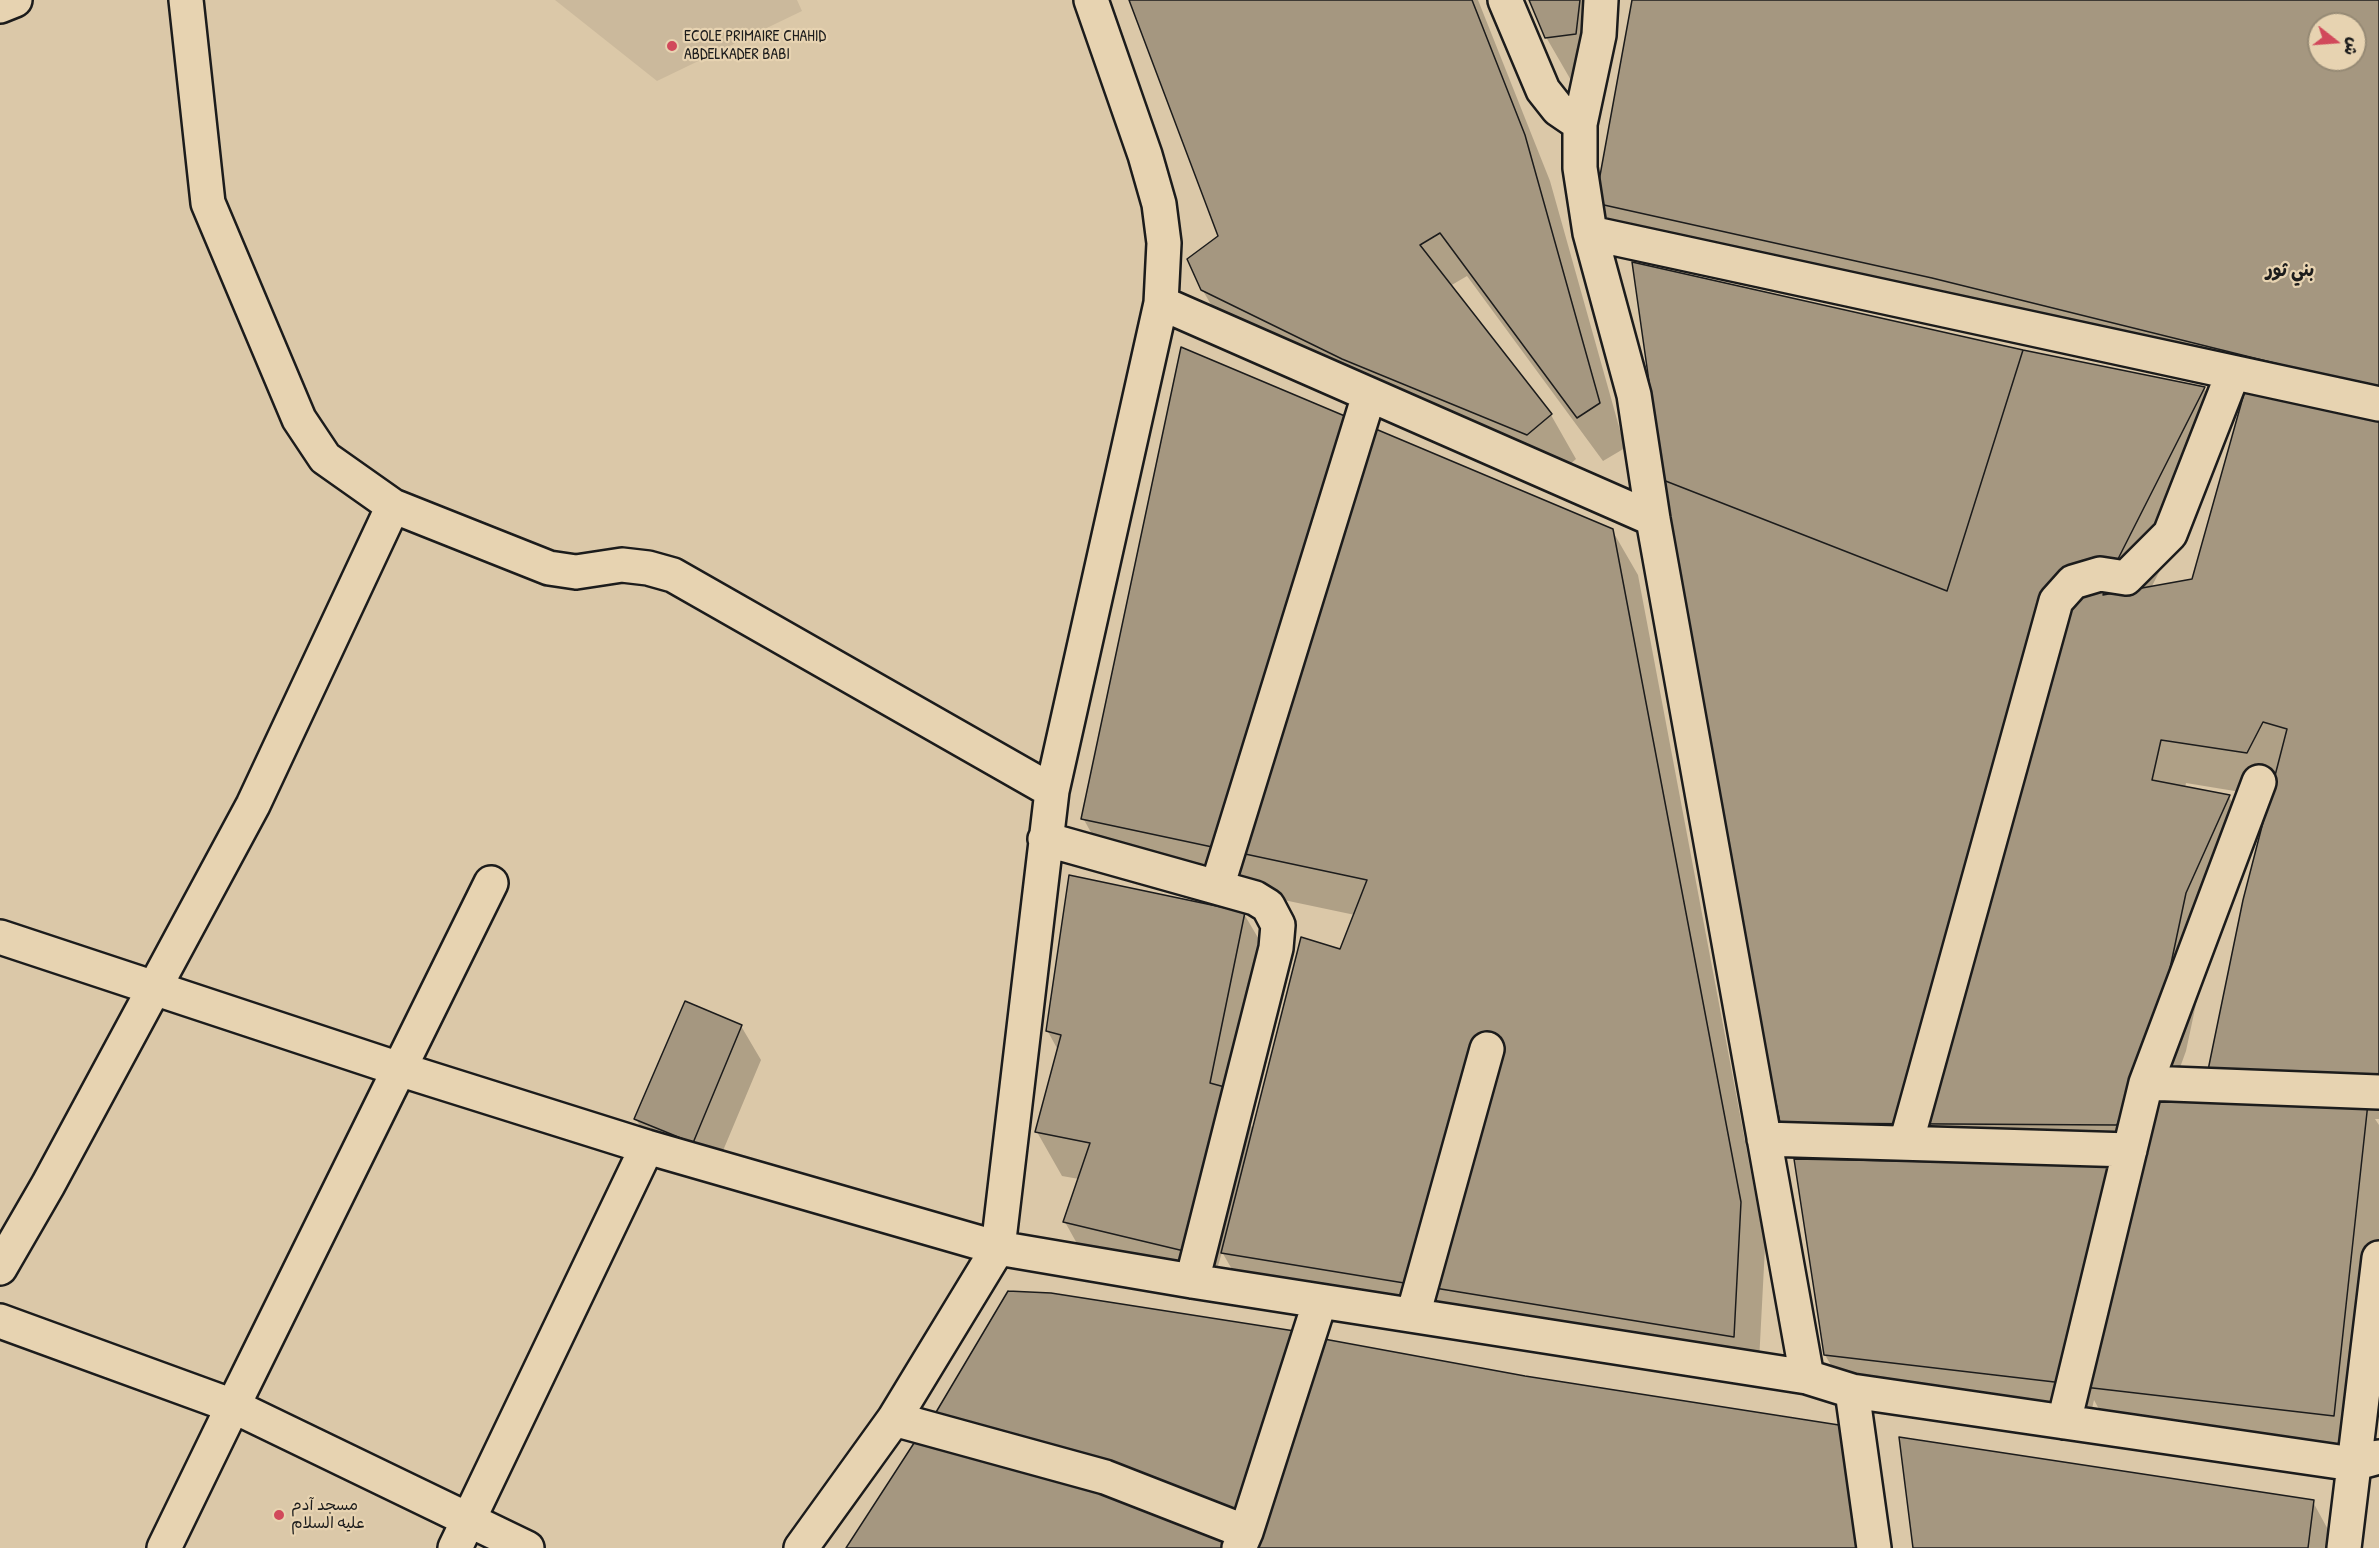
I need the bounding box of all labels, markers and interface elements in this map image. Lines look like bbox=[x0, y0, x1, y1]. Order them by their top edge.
north arrow bbox=[2307, 12, 2367, 72]
place label: ECOLE PRIMAIRE CHAHID ABDELKADER BABI bbox=[684, 27, 826, 65]
text: ش bbox=[2339, 35, 2365, 58]
marker: ECOLE PRIMAIRE CHAHID ABDELKADER BABI bbox=[665, 39, 679, 53]
district label: بني ثور bbox=[2266, 260, 2314, 282]
place label: مسجد آدم عليه السلام bbox=[291, 1496, 365, 1534]
marker: مسجد آدم عليه السلام bbox=[272, 1508, 286, 1522]

